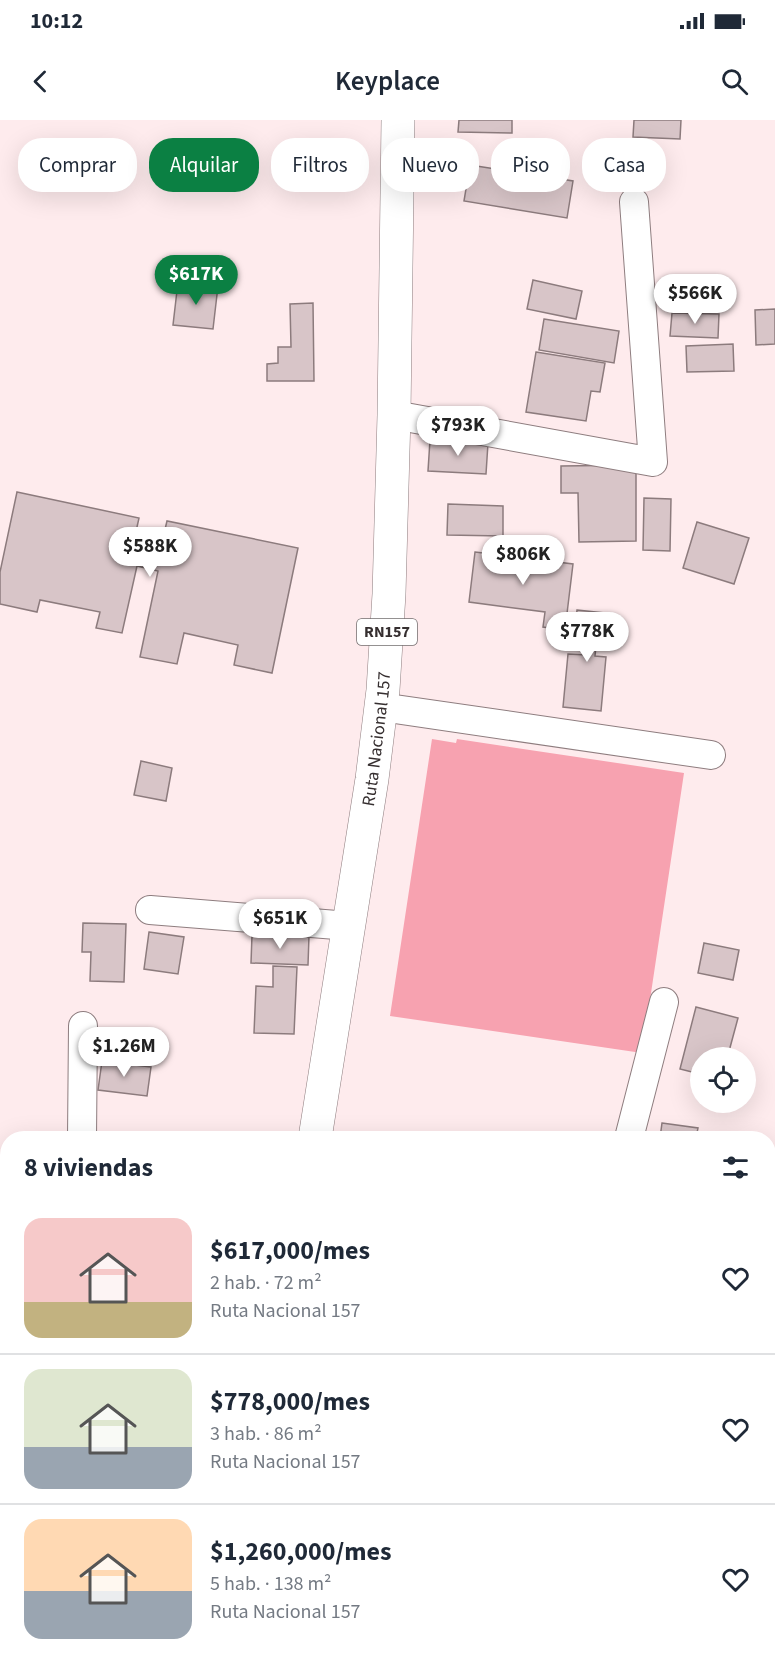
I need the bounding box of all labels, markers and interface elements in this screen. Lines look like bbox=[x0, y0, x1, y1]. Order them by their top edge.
text: 10:12 bbox=[30, 5, 83, 37]
text: Keyplace bbox=[335, 62, 440, 101]
icon: back bbox=[24, 65, 57, 98]
icon: search bbox=[718, 65, 751, 98]
chip: Comprar bbox=[18, 138, 137, 192]
chip: Alquilar bbox=[149, 138, 259, 192]
chip: Filtros bbox=[271, 138, 369, 192]
chip: Nuevo bbox=[381, 138, 479, 192]
chip: Piso bbox=[491, 138, 570, 192]
chip: Casa bbox=[582, 138, 666, 192]
pin: $617K bbox=[154, 255, 238, 306]
text: $617K bbox=[169, 260, 223, 288]
pin: $566K bbox=[653, 274, 737, 325]
text: $566K bbox=[668, 279, 722, 307]
pin: $793K bbox=[416, 406, 500, 457]
text: $793K bbox=[431, 411, 485, 439]
pin: $588K bbox=[108, 527, 192, 578]
text: $588K bbox=[123, 532, 177, 560]
pin: $806K bbox=[481, 535, 565, 586]
text: $806K bbox=[496, 540, 550, 568]
pin: $778K bbox=[545, 612, 629, 663]
text: $778K bbox=[560, 617, 614, 645]
road number: RN157 bbox=[357, 619, 417, 645]
street label: Ruta Nacional 157 bbox=[355, 671, 397, 808]
pin: $651K bbox=[238, 899, 322, 950]
text: $651K bbox=[253, 904, 307, 932]
pin: $1.26M bbox=[75, 1027, 173, 1078]
text: $1.26M bbox=[92, 1032, 156, 1060]
map controls bbox=[690, 1047, 756, 1113]
button: locate bbox=[690, 1047, 756, 1113]
text: 8 viviendas bbox=[24, 1149, 153, 1186]
icon: filters bbox=[719, 1151, 752, 1184]
text: $617,000/mes bbox=[210, 1232, 370, 1269]
icon: home bbox=[72, 1242, 144, 1314]
icon: heart bbox=[719, 1262, 752, 1295]
text: 2 hab. · 72 m² bbox=[210, 1269, 322, 1297]
text: Ruta Nacional 157 bbox=[210, 1297, 361, 1325]
text: $778,000/mes bbox=[210, 1383, 370, 1420]
icon: home bbox=[72, 1393, 144, 1465]
icon: heart bbox=[719, 1413, 752, 1446]
text: 3 hab. · 86 m² bbox=[210, 1420, 322, 1448]
text: Ruta Nacional 157 bbox=[210, 1448, 361, 1476]
text: $1,260,000/mes bbox=[210, 1533, 392, 1570]
icon: home bbox=[72, 1543, 144, 1615]
icon: heart bbox=[719, 1563, 752, 1596]
text: 5 hab. · 138 m² bbox=[210, 1570, 331, 1598]
text: Ruta Nacional 157 bbox=[210, 1598, 361, 1626]

